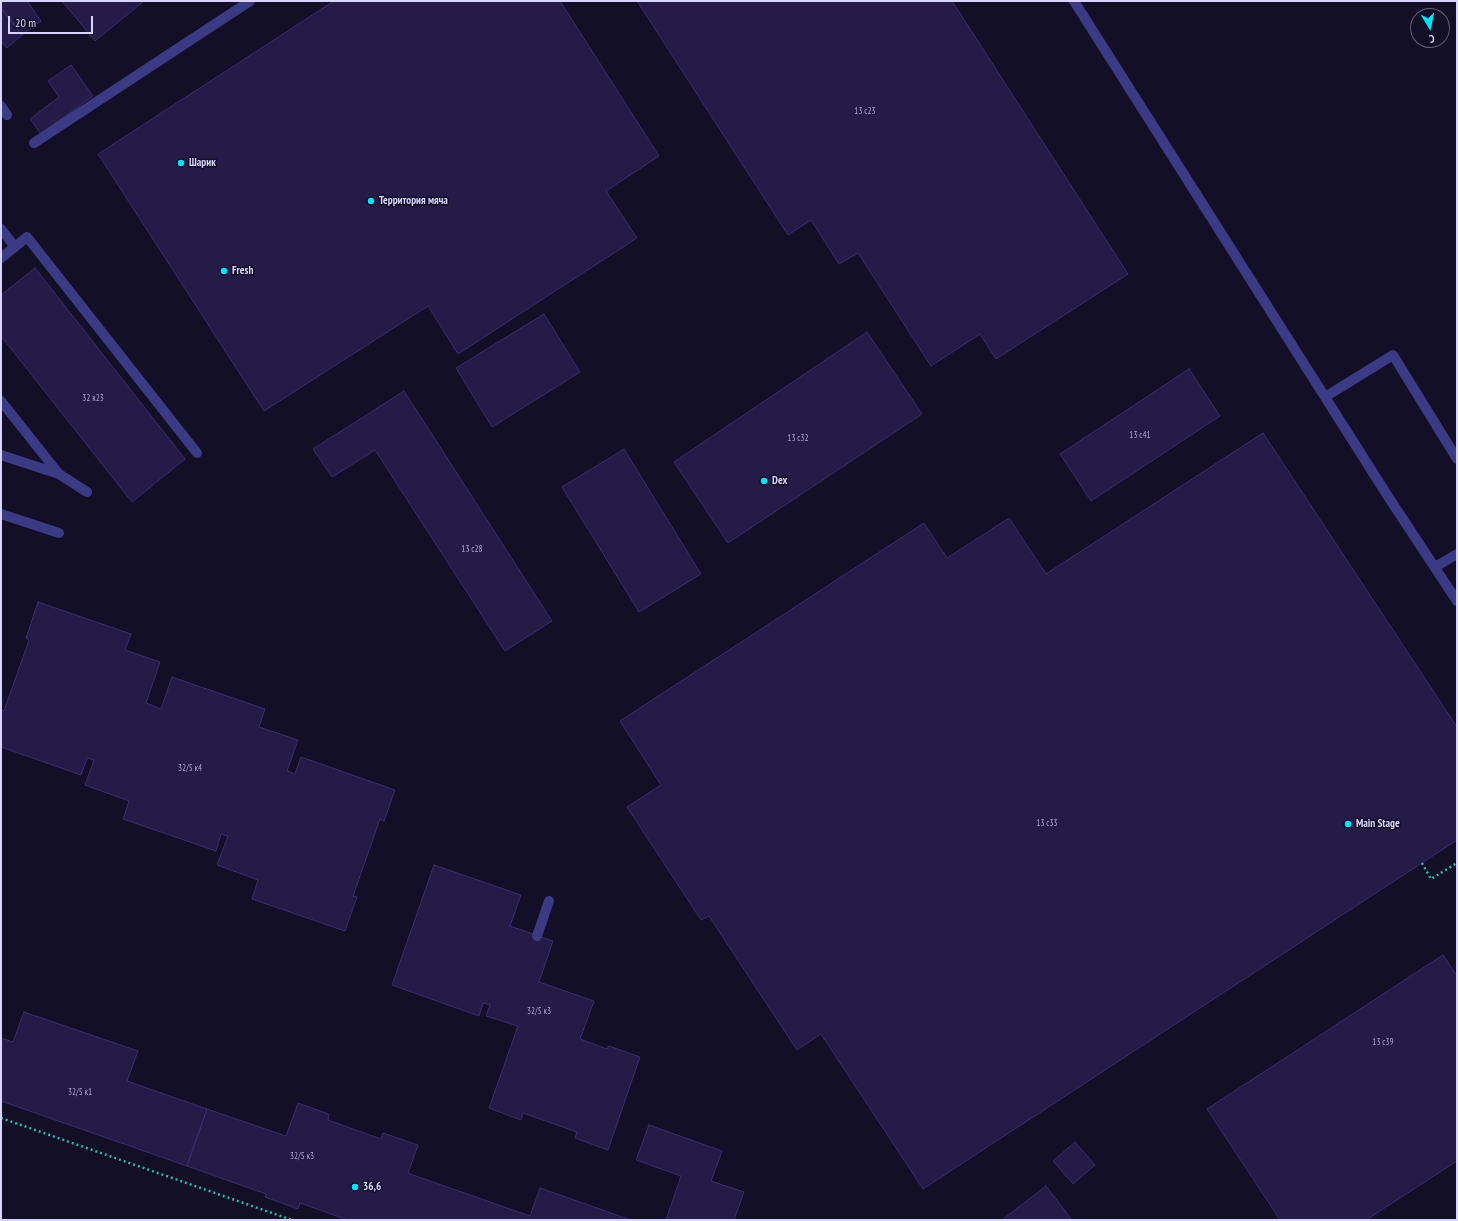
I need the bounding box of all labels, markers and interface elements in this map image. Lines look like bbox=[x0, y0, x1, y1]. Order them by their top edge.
scale bar bbox=[10, 8, 95, 34]
north arrow bbox=[1410, 8, 1450, 48]
text: 20 m bbox=[15, 15, 36, 30]
text: С bbox=[1428, 32, 1436, 46]
house number: 13 с23 bbox=[854, 106, 876, 116]
place label: Шарик bbox=[189, 156, 216, 170]
marker: Шарик bbox=[176, 158, 186, 168]
place label: Территория мяча bbox=[379, 194, 448, 208]
marker: Территория мяча bbox=[366, 196, 376, 206]
place label: Fresh bbox=[232, 264, 253, 278]
marker: Fresh bbox=[219, 266, 229, 276]
house number: 32 к23 bbox=[82, 393, 104, 403]
house number: 13 с41 bbox=[1129, 430, 1151, 440]
house number: 13 с32 bbox=[787, 433, 809, 443]
place label: Dex bbox=[772, 474, 787, 488]
marker: Dex bbox=[759, 476, 769, 486]
house number: 13 с28 bbox=[461, 544, 483, 554]
house number: 32/5 к4 bbox=[178, 763, 202, 773]
place label: Main Stage bbox=[1356, 817, 1400, 831]
house number: 13 с33 bbox=[1036, 818, 1058, 828]
marker: Main Stage bbox=[1343, 819, 1353, 829]
house number: 32/5 к3 bbox=[527, 1006, 551, 1016]
house number: 13 с39 bbox=[1372, 1037, 1394, 1047]
house number: 32/5 к1 bbox=[68, 1087, 92, 1097]
house number: 32/5 к3 bbox=[290, 1151, 314, 1161]
place label: 36,6 bbox=[363, 1180, 381, 1194]
marker: 36,6 bbox=[350, 1182, 360, 1192]

